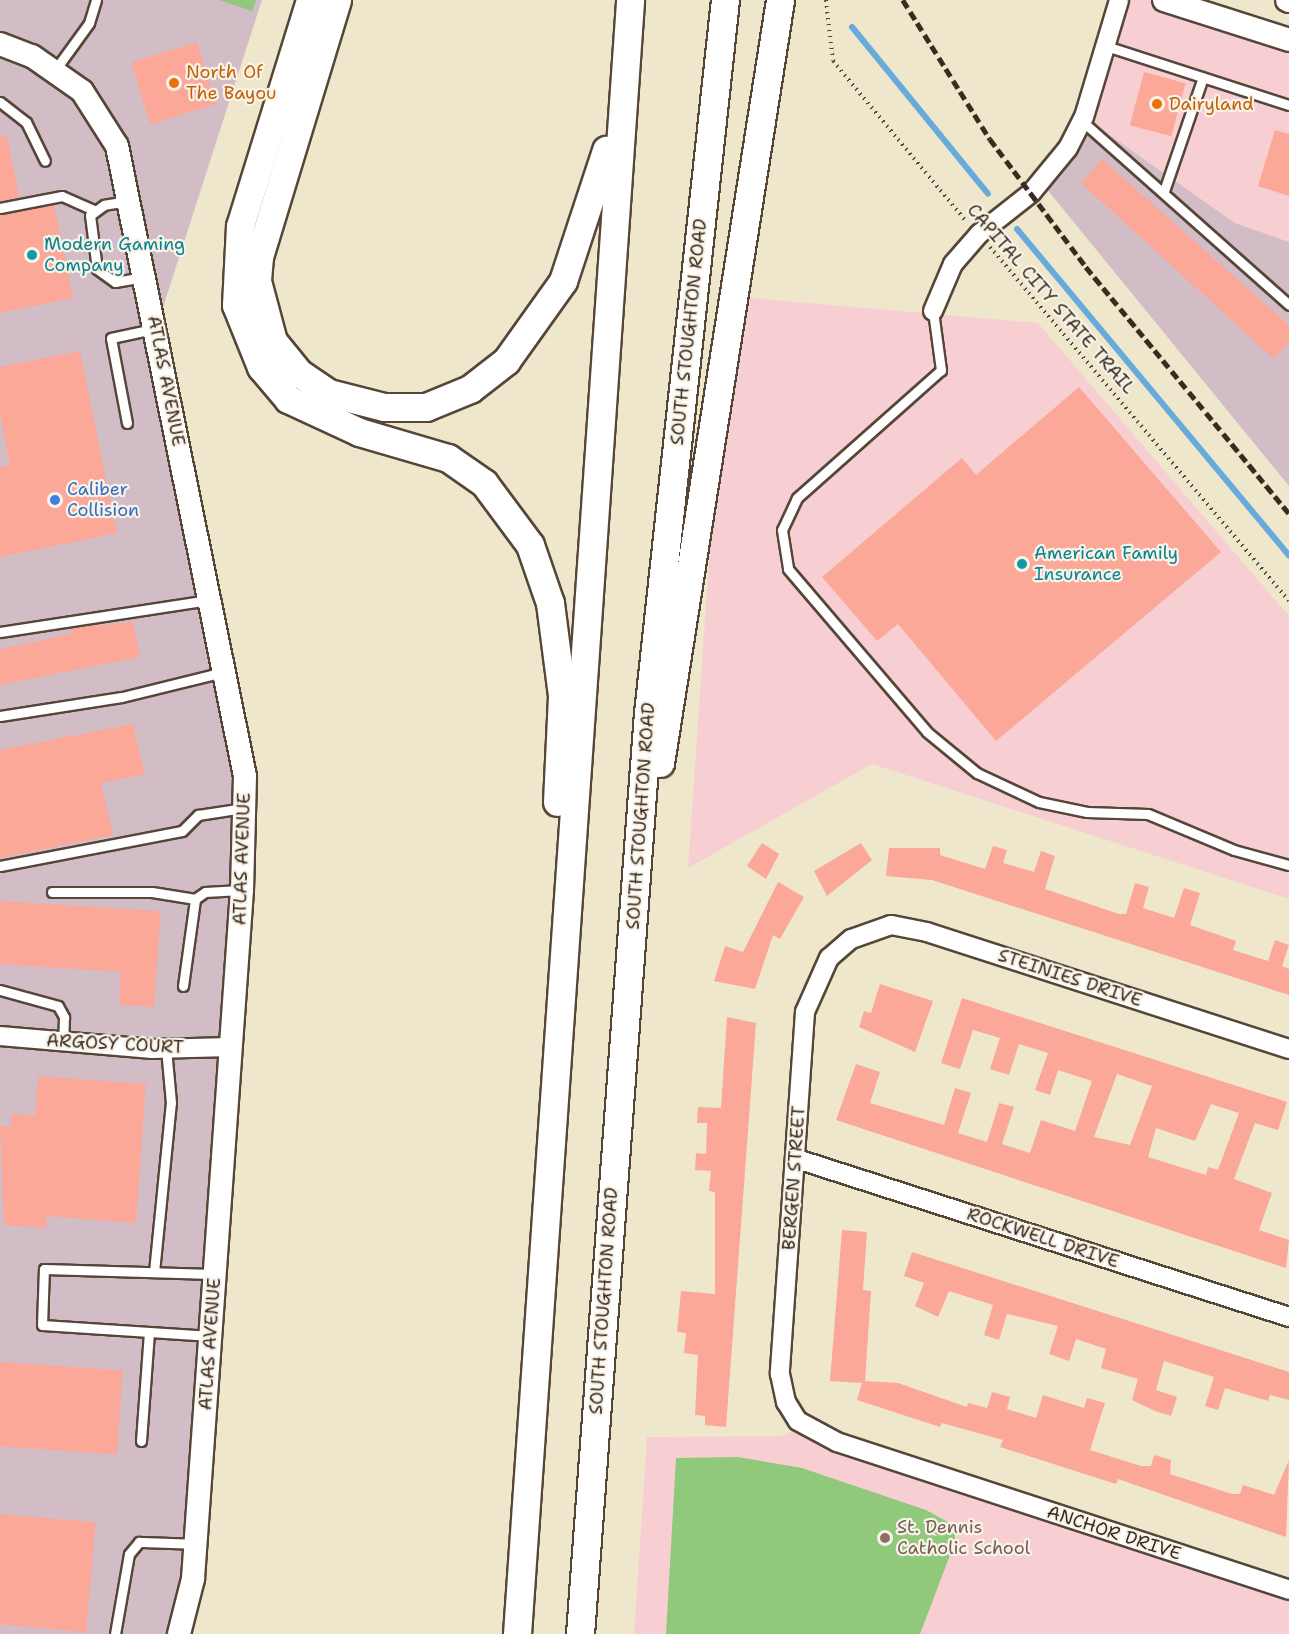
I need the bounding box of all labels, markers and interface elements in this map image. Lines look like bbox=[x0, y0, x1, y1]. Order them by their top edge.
place label: North Of The Bayou bbox=[186, 62, 276, 104]
marker: North Of The Bayou bbox=[167, 76, 181, 90]
place label: Dairyland bbox=[1169, 93, 1254, 115]
marker: Dairyland bbox=[1150, 97, 1164, 111]
street label: CAPITAL CITY STATE TRAIL bbox=[962, 199, 1140, 399]
street label: SOUTH STOUGHTON ROAD bbox=[666, 218, 712, 446]
place label: Modern Gaming Company bbox=[44, 234, 185, 276]
marker: Modern Gaming Company bbox=[25, 248, 39, 262]
street label: ATLAS AVENUE bbox=[143, 314, 189, 448]
place label: Caliber Collision bbox=[67, 479, 139, 522]
marker: Caliber Collision bbox=[48, 493, 62, 507]
place label: American Family Insurance bbox=[1034, 543, 1178, 586]
marker: American Family Insurance bbox=[1015, 557, 1029, 571]
street label: SOUTH STOUGHTON ROAD bbox=[622, 702, 660, 930]
street label: ATLAS AVENUE bbox=[229, 792, 255, 926]
street label: STEINIES DRIVE bbox=[995, 945, 1145, 1011]
street label: ARGOSY COURT bbox=[46, 1030, 184, 1058]
street label: BERGEN STREET bbox=[778, 1105, 810, 1251]
street label: SOUTH STOUGHTON ROAD bbox=[585, 1187, 623, 1415]
street label: ROCKWELL DRIVE bbox=[964, 1203, 1122, 1273]
street label: ATLAS AVENUE bbox=[195, 1277, 225, 1411]
street label: ANCHOR DRIVE bbox=[1044, 1501, 1184, 1565]
place label: St. Dennis Catholic School bbox=[897, 1517, 1030, 1559]
marker: St. Dennis Catholic School bbox=[878, 1531, 892, 1545]

